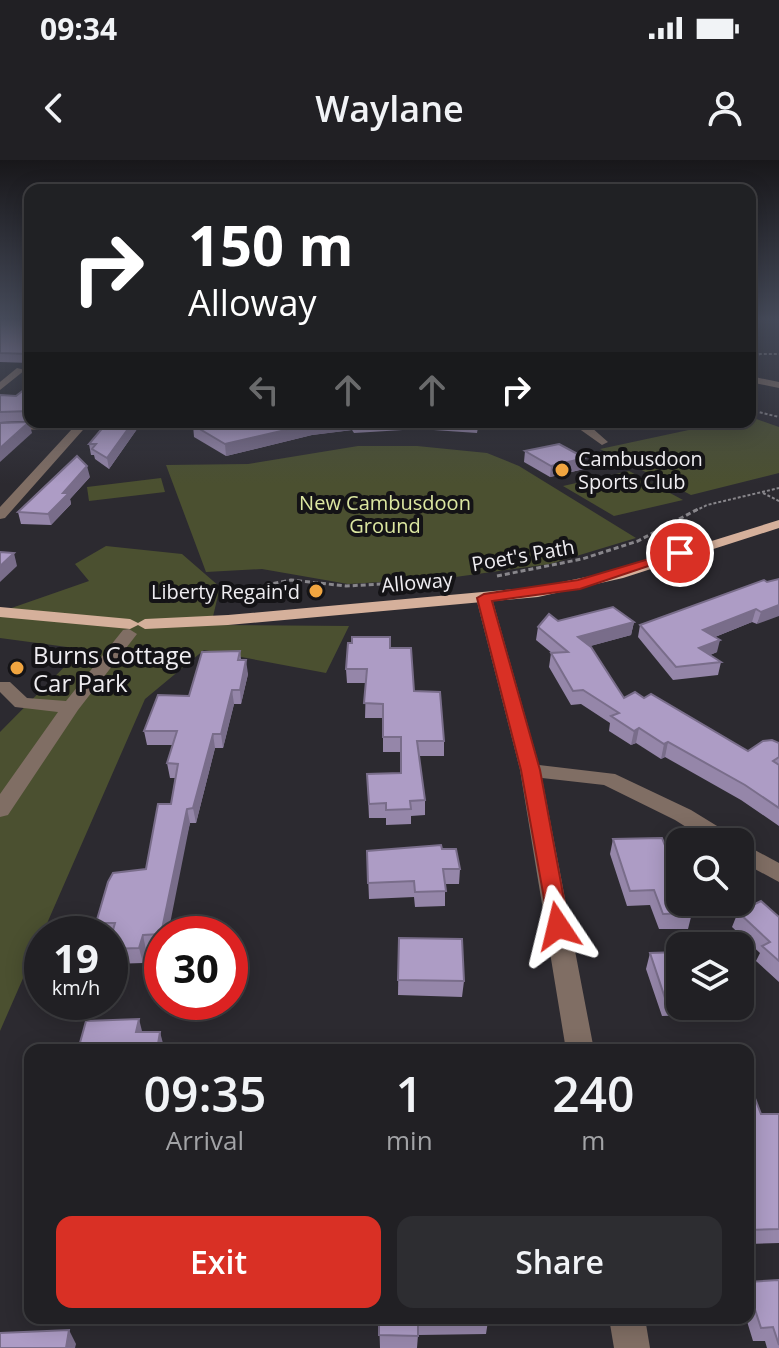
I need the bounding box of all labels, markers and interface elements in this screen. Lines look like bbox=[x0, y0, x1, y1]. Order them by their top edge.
text: 09:34 bbox=[40, 8, 117, 49]
text: Waylane bbox=[315, 84, 464, 133]
icon: back bbox=[32, 86, 76, 130]
icon: person bbox=[703, 86, 747, 130]
text: 150 m bbox=[188, 206, 354, 282]
icon: right bbox=[56, 216, 160, 320]
text: Alloway bbox=[188, 278, 317, 327]
icon: left bbox=[242, 368, 286, 412]
icon: ahead bbox=[326, 368, 370, 412]
icon: ahead bbox=[410, 368, 454, 412]
icon: right bbox=[494, 368, 538, 412]
place label: Cambusdoon Sports Club bbox=[578, 445, 703, 495]
marker: Cambusdoon Sports Club bbox=[553, 461, 571, 479]
park label: New Cambusdoon Ground bbox=[299, 489, 471, 539]
pin bbox=[646, 519, 714, 587]
icon: arrive bbox=[658, 531, 702, 575]
street label: Poet's Path bbox=[469, 533, 577, 577]
street label: Alloway bbox=[380, 565, 455, 599]
place label: Liberty Regain'd bbox=[151, 578, 300, 605]
marker: Liberty Regain'd bbox=[307, 582, 325, 600]
place label: Burns Cottage Car Park bbox=[33, 638, 192, 699]
marker: Burns Cottage Car Park bbox=[8, 659, 26, 677]
map controls bbox=[666, 828, 754, 1020]
button: search bbox=[666, 828, 754, 916]
position arrow bbox=[516, 884, 600, 968]
speed limit sign: 30 bbox=[144, 916, 248, 1020]
text: 19 bbox=[53, 930, 99, 985]
button: layers bbox=[666, 932, 754, 1020]
text: km/h bbox=[52, 974, 100, 1001]
text: 09:35 bbox=[144, 1061, 266, 1126]
text: 1 bbox=[396, 1061, 423, 1126]
text: 240 bbox=[552, 1061, 634, 1126]
text: Arrival bbox=[166, 1122, 244, 1158]
text: min bbox=[386, 1122, 433, 1158]
text: m bbox=[581, 1122, 605, 1158]
button: Exit bbox=[56, 1216, 381, 1308]
button: Share bbox=[397, 1216, 722, 1308]

